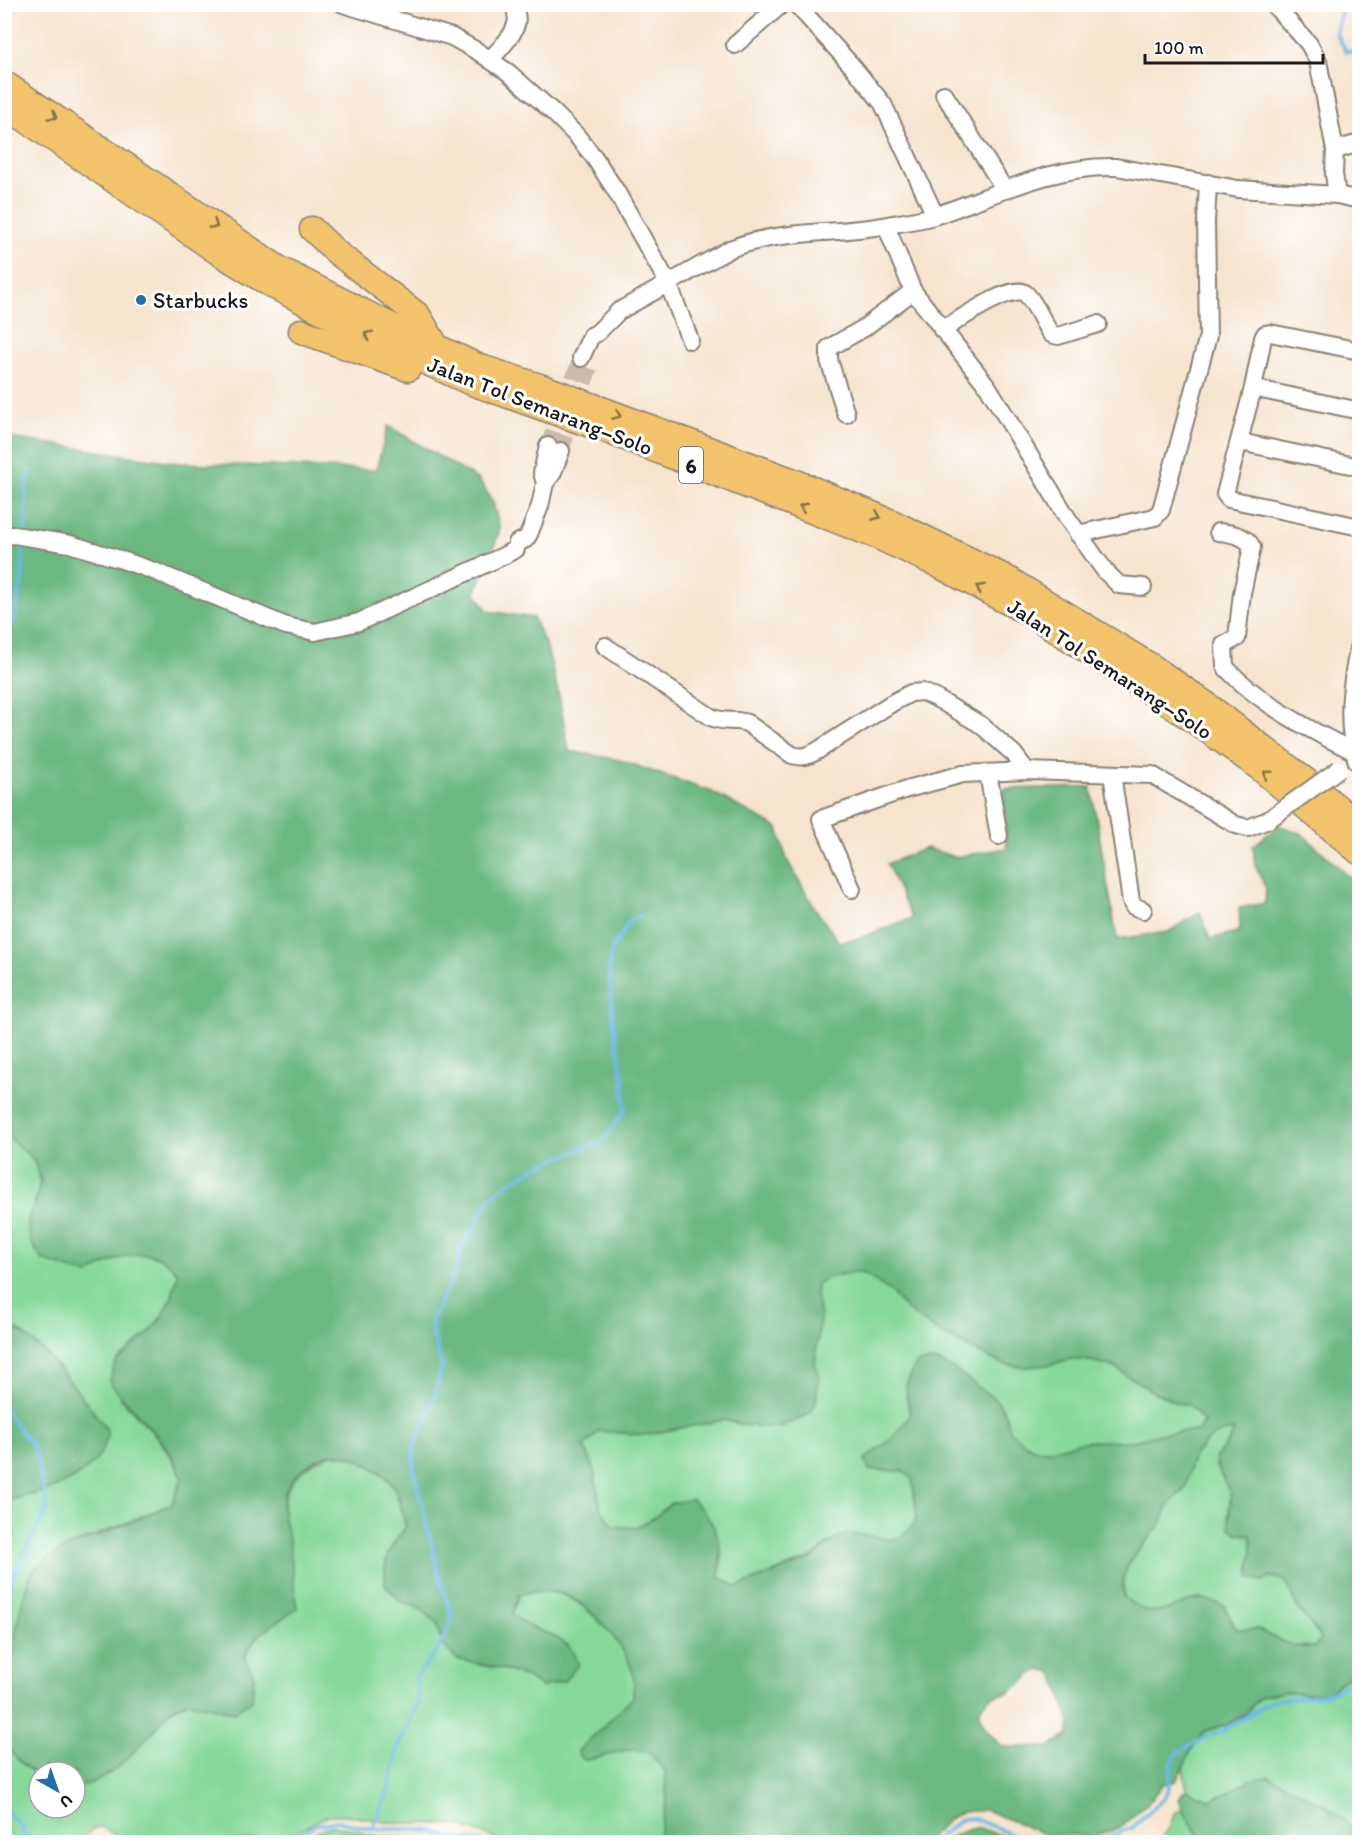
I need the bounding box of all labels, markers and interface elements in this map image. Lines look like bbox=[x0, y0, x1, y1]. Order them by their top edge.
scale bar bbox=[1145, 27, 1324, 65]
text: 100 m bbox=[1154, 37, 1204, 59]
one-way arrow bbox=[46, 109, 57, 120]
one-way arrow bbox=[207, 218, 218, 229]
place label: Starbucks bbox=[153, 287, 248, 314]
marker: Starbucks bbox=[134, 293, 148, 307]
one-way arrow bbox=[364, 331, 375, 342]
street label: Jalan Tol Semarang–Solo bbox=[424, 351, 656, 461]
one-way arrow bbox=[611, 408, 622, 420]
road number: 6 bbox=[679, 447, 703, 483]
one-way arrow bbox=[798, 502, 809, 514]
one-way arrow bbox=[871, 509, 882, 521]
one-way arrow bbox=[975, 584, 986, 596]
street label: Jalan Tol Semarang–Solo bbox=[1002, 593, 1218, 745]
one-way arrow bbox=[1263, 770, 1274, 781]
north arrow bbox=[27, 1760, 87, 1820]
text: U bbox=[56, 1790, 76, 1812]

